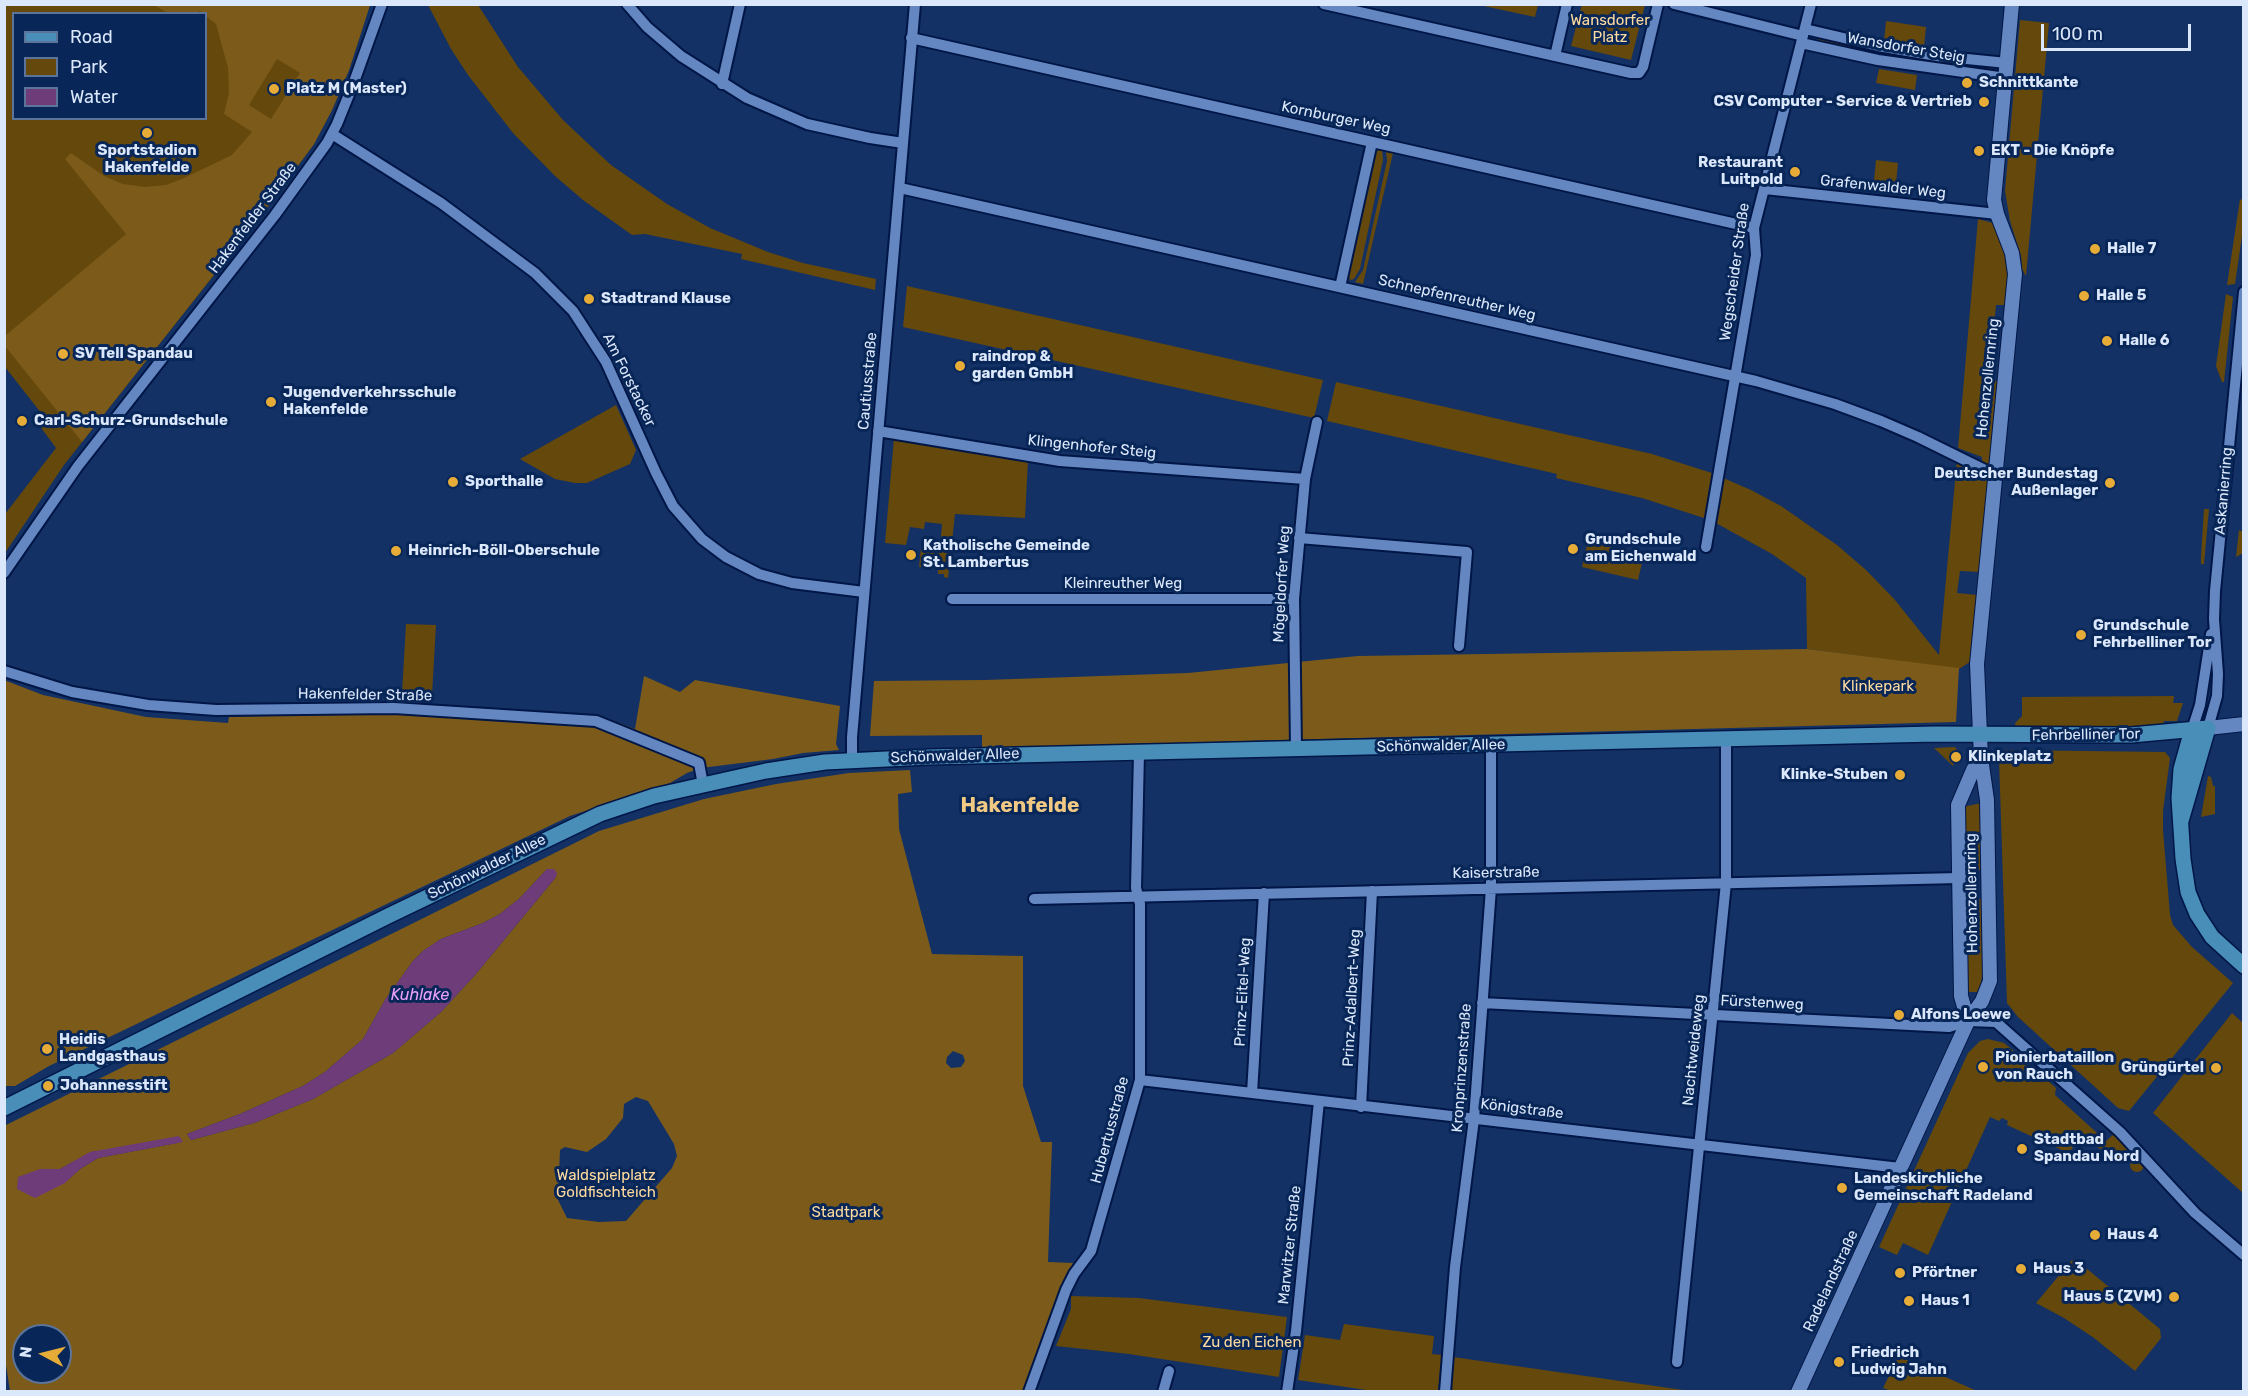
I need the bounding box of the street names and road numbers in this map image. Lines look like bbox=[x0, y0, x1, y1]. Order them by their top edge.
street label: Wansdorfer Steig bbox=[1846, 29, 1966, 67]
street label: Kornburger Weg bbox=[1280, 98, 1392, 138]
street label: Hakenfelder Straße bbox=[205, 159, 301, 277]
street label: Grafenwalder Weg bbox=[1819, 171, 1947, 203]
street label: Wegscheider Straße bbox=[1716, 202, 1754, 342]
street label: Schnepfenreuther Weg bbox=[1377, 271, 1537, 325]
street label: Hohenzollernring bbox=[1973, 317, 2003, 439]
street label: Am Forstacker bbox=[599, 330, 659, 430]
street label: Cautiusstraße bbox=[855, 331, 881, 431]
street label: Klingenhofer Steig bbox=[1027, 431, 1157, 463]
street label: Askanierring bbox=[2211, 447, 2237, 535]
street label: Mögeldorfer Weg bbox=[1270, 525, 1294, 643]
street label: Kleinreuther Weg bbox=[1064, 575, 1182, 593]
street label: Hakenfelder Straße bbox=[298, 685, 432, 705]
street label: Fehrbelliner Tor bbox=[2032, 725, 2140, 745]
street label: Schönwalder Allee bbox=[1376, 736, 1506, 756]
street label: Schönwalder Allee bbox=[890, 745, 1020, 767]
street label: Schönwalder Allee bbox=[425, 831, 549, 903]
street label: Hohenzollernring bbox=[1962, 833, 1982, 953]
street label: Kaiserstraße bbox=[1452, 863, 1540, 883]
street label: Prinz-Adalbert-Weg bbox=[1339, 929, 1365, 1067]
street label: Prinz-Eitel-Weg bbox=[1231, 937, 1255, 1047]
street label: Fürstenweg bbox=[1720, 992, 1804, 1014]
street label: Nachtweideweg bbox=[1679, 993, 1709, 1107]
street label: Kronprinzenstraße bbox=[1449, 1003, 1475, 1133]
street label: Hubertusstraße bbox=[1087, 1075, 1133, 1185]
street label: Königstraße bbox=[1479, 1095, 1565, 1123]
street label: Marwitzer Straße bbox=[1275, 1185, 1305, 1305]
street label: Radelandstraße bbox=[1800, 1227, 1862, 1335]

